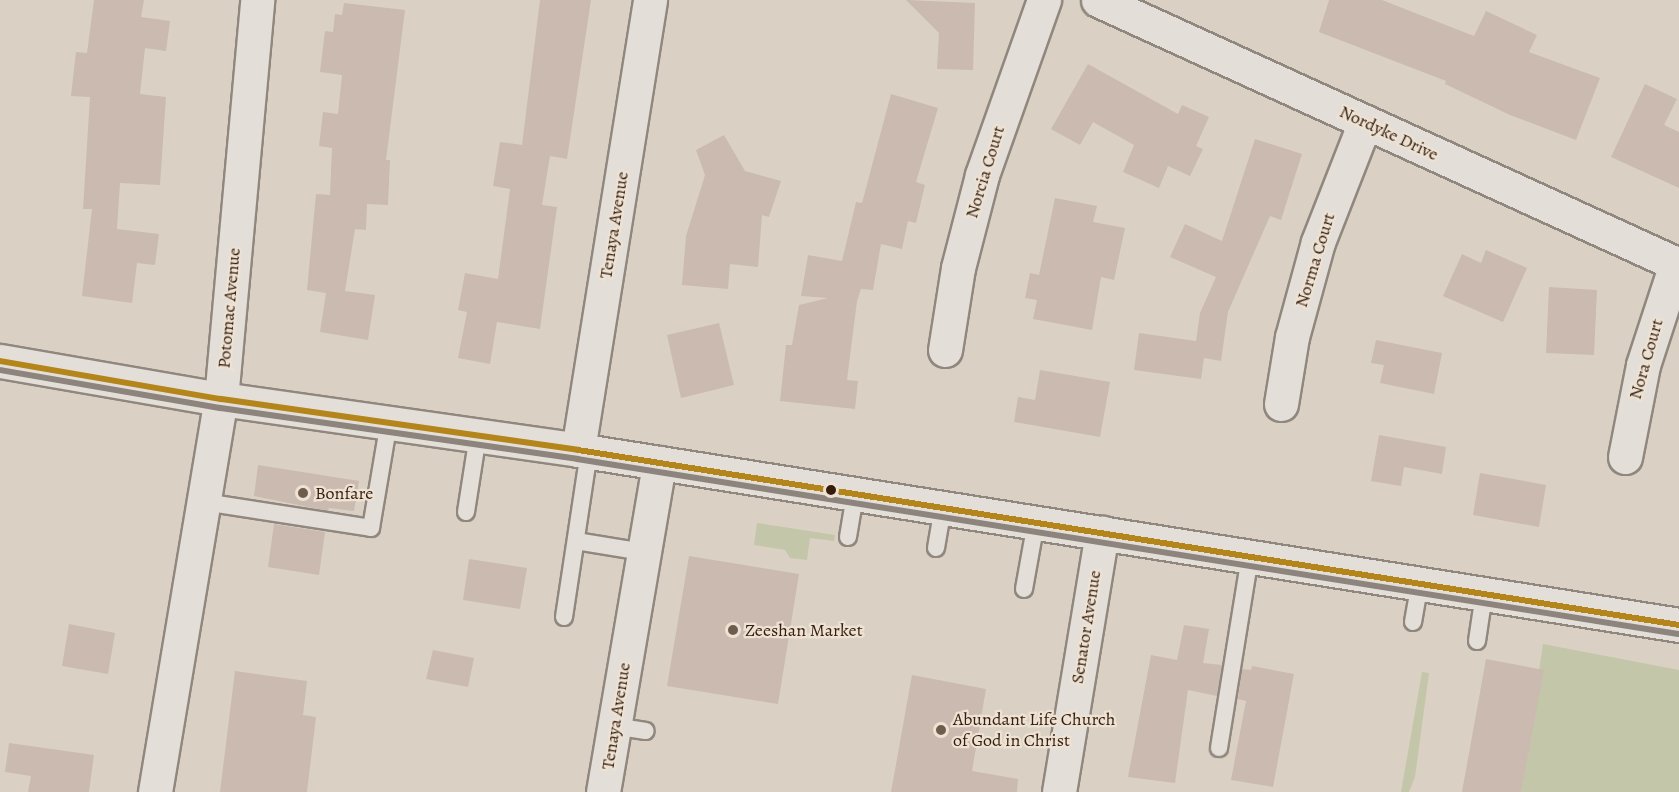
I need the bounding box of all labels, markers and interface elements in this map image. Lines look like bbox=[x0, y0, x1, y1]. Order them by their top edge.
street label: Nordyke Drive bbox=[1336, 101, 1442, 165]
street label: Norcia Court bbox=[961, 123, 1009, 221]
street label: Tenaya Avenue bbox=[595, 170, 633, 280]
street label: Norma Court bbox=[1290, 210, 1340, 310]
street label: Potomac Avenue bbox=[213, 247, 245, 369]
street label: Nora Court bbox=[1624, 316, 1668, 402]
place label: Bonfare bbox=[315, 482, 373, 504]
unlabelled marker bbox=[825, 484, 837, 496]
marker: Bonfare bbox=[296, 486, 310, 500]
street label: Senator Avenue bbox=[1066, 569, 1106, 685]
place label: Zeeshan Market bbox=[745, 619, 863, 641]
marker: Zeeshan Market bbox=[726, 623, 740, 637]
street label: Tenaya Avenue bbox=[597, 661, 635, 771]
place label: Abundant Life Church of God in Christ bbox=[953, 709, 1115, 752]
marker: Abundant Life Church of God in Christ bbox=[934, 723, 948, 737]

